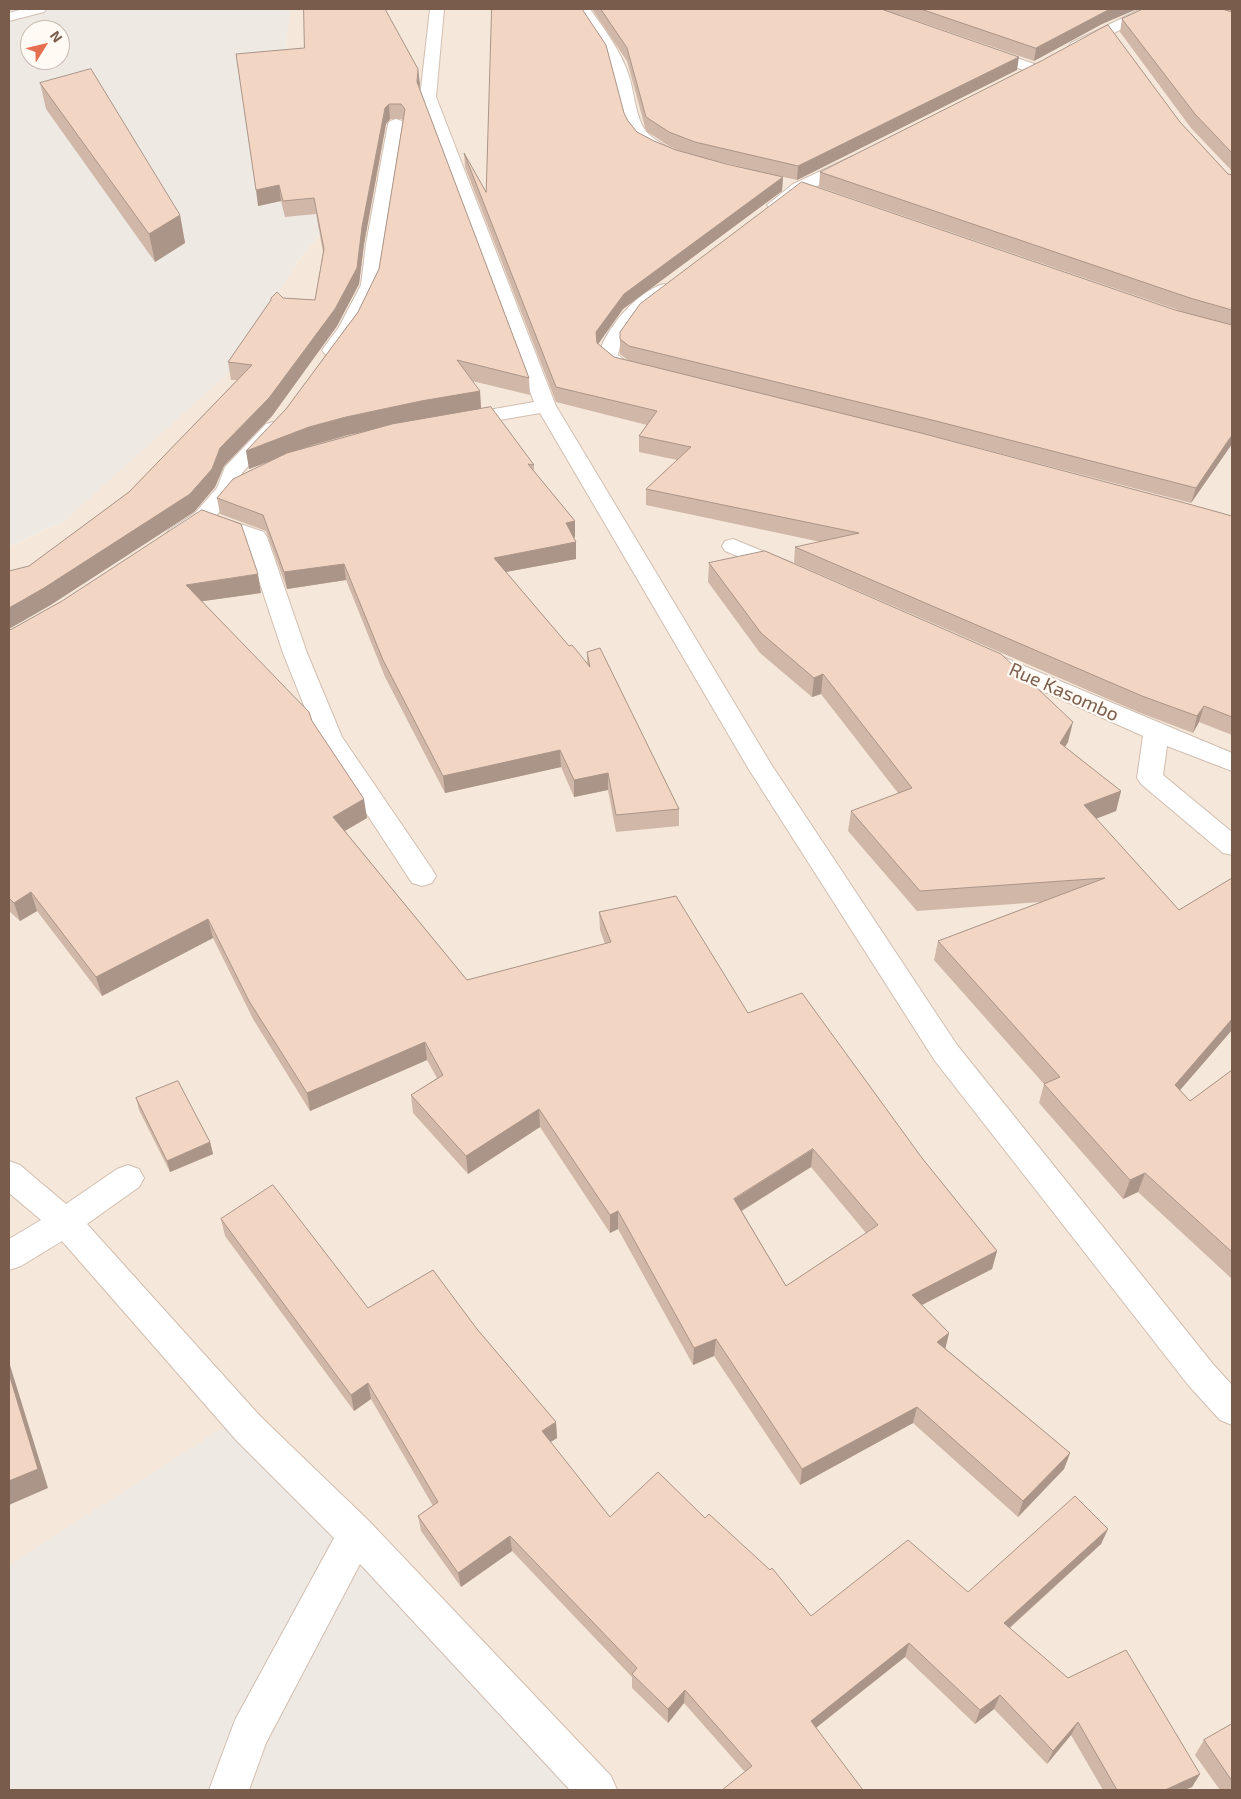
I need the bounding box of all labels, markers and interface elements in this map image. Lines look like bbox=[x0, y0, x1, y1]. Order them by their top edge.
north arrow bbox=[20, 20, 70, 70]
text: N bbox=[47, 27, 67, 46]
street label: Rue Kasombo bbox=[1006, 658, 1122, 726]

